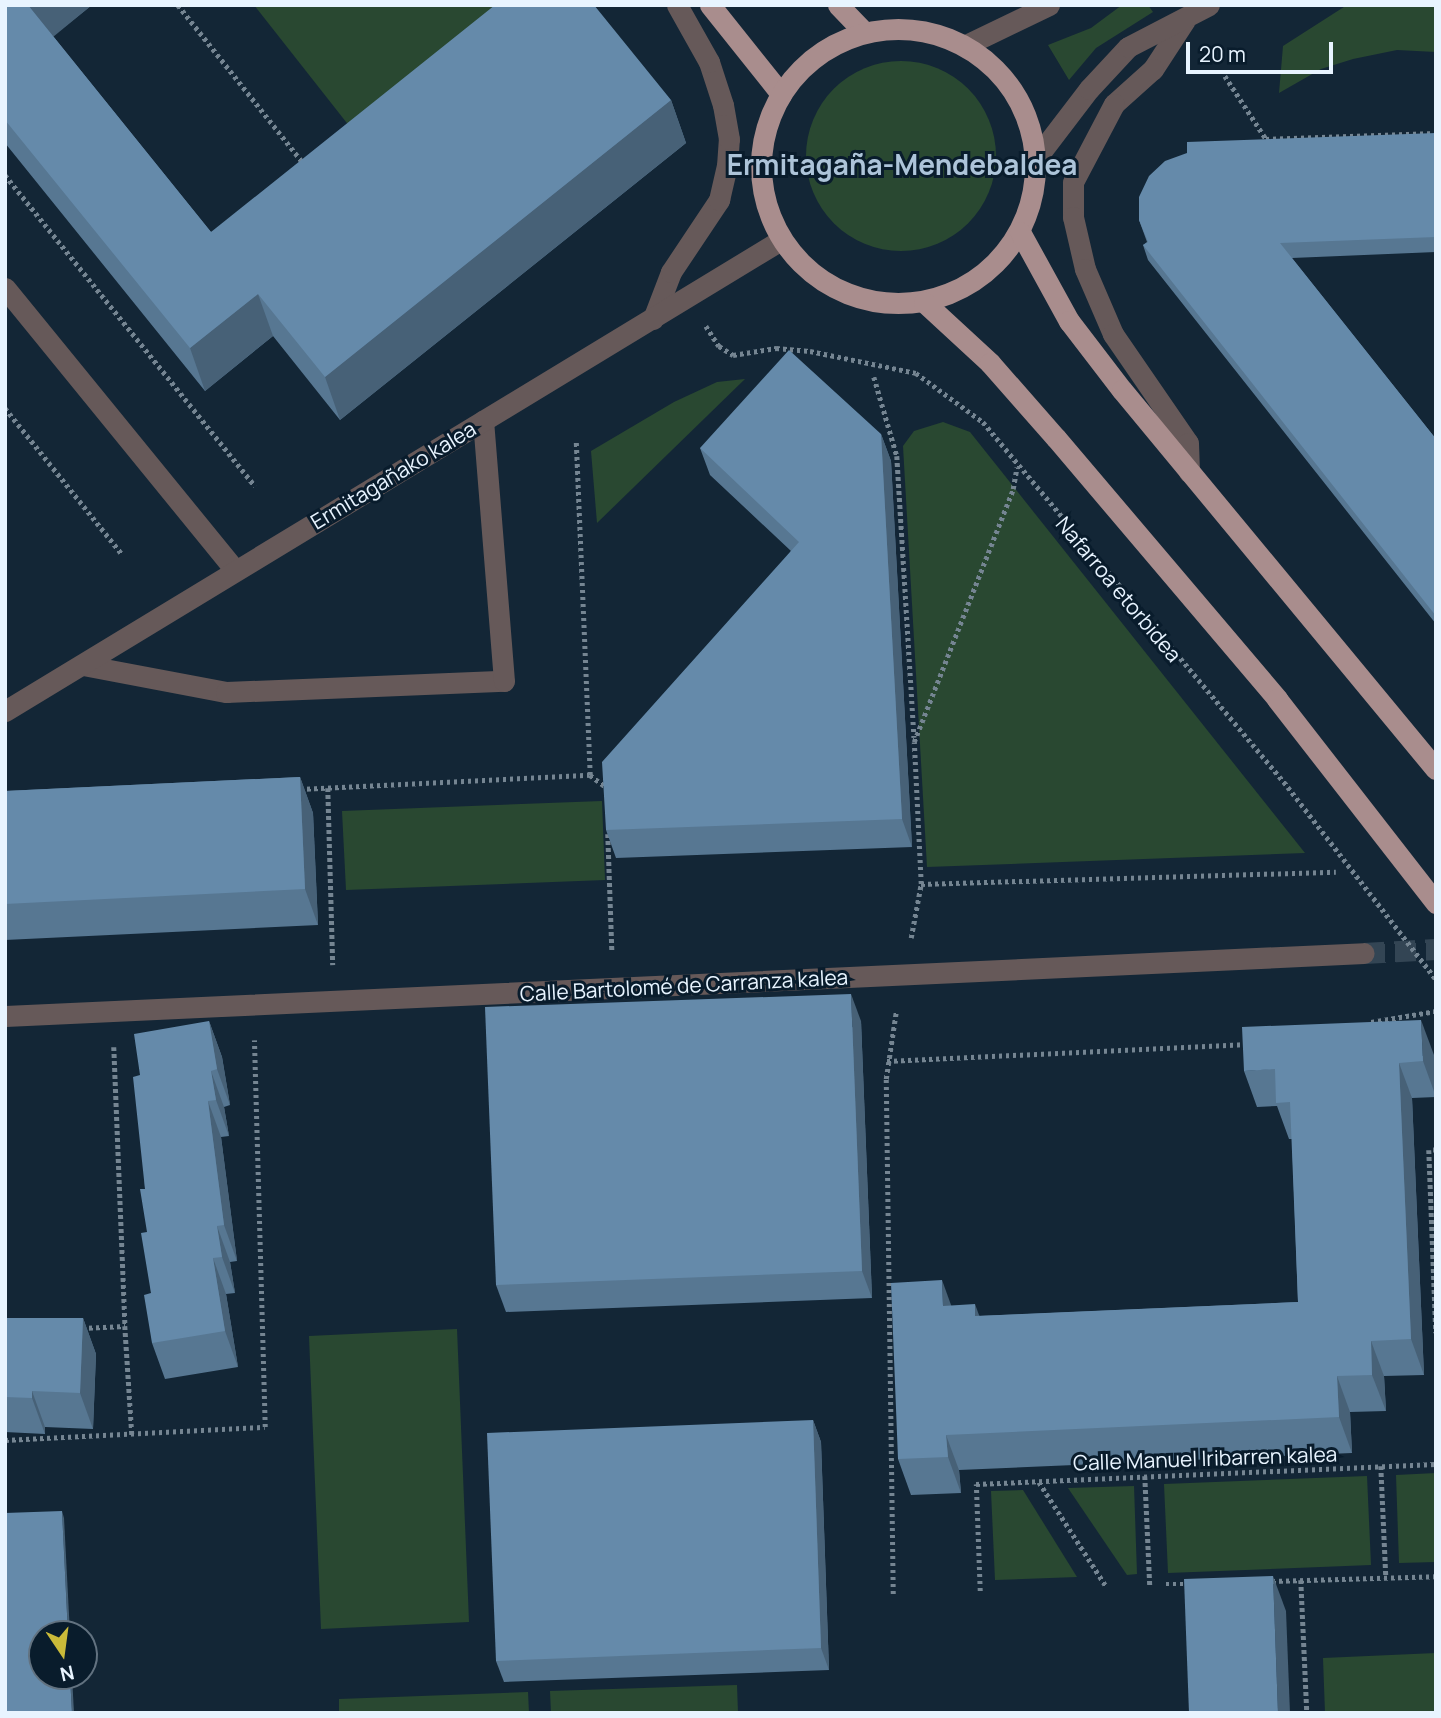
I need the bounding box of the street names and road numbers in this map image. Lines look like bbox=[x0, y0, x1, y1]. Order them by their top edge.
street label: Ermitagañako kalea bbox=[306, 416, 480, 534]
street label: Nafarroa etorbidea bbox=[1051, 511, 1187, 667]
street label: Calle Bartolomé de Carranza kalea bbox=[519, 964, 849, 1006]
street label: Calle Manuel Iribarren kalea bbox=[1072, 1441, 1338, 1475]

